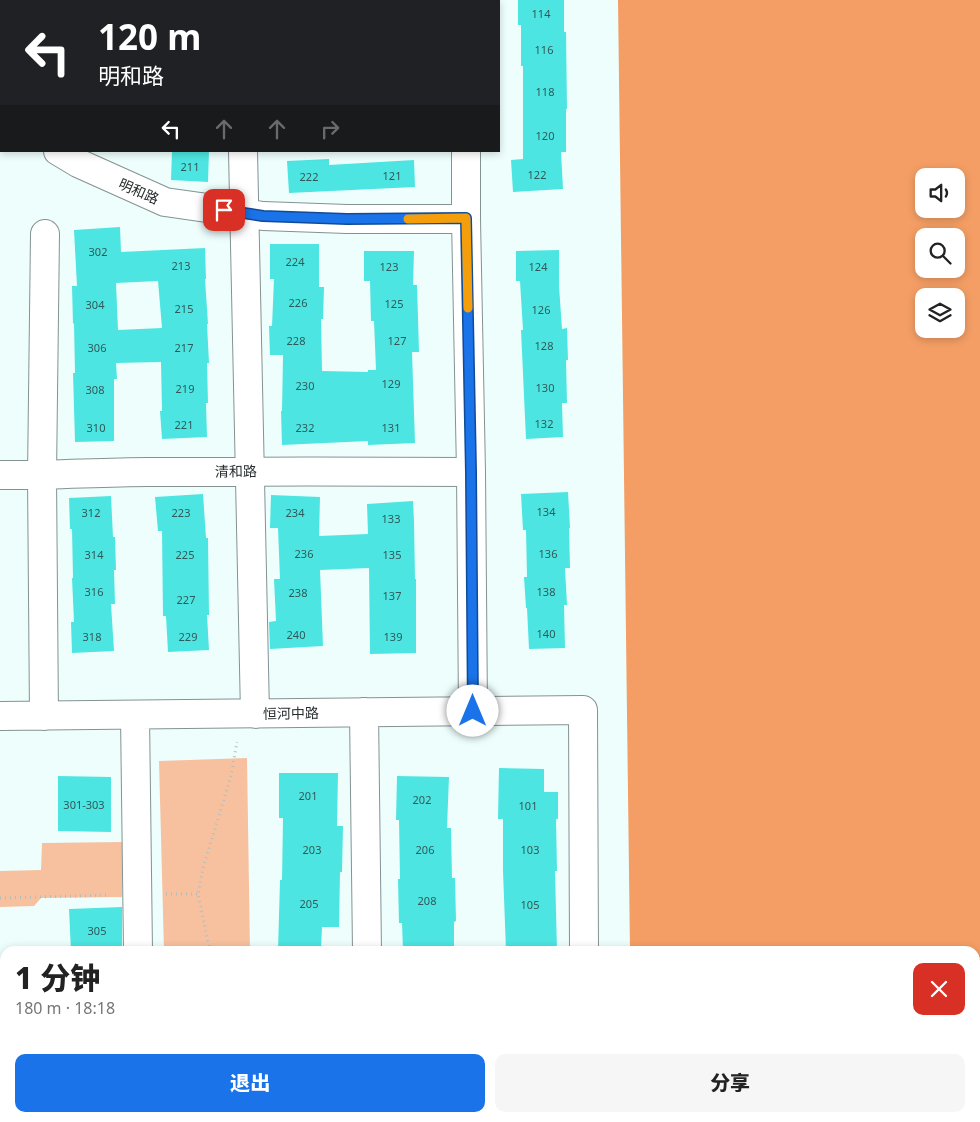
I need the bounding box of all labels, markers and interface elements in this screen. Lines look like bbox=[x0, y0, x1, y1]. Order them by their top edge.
house number: 114 bbox=[532, 6, 551, 21]
text: 120 m bbox=[98, 13, 201, 60]
icon: left bbox=[15, 20, 80, 85]
house number: 116 bbox=[535, 42, 553, 57]
text: 明和路 bbox=[98, 60, 164, 90]
house number: 118 bbox=[536, 84, 554, 99]
icon: left bbox=[157, 115, 185, 143]
icon: ahead bbox=[210, 115, 238, 143]
icon: ahead bbox=[263, 115, 291, 143]
icon: right bbox=[316, 115, 344, 143]
house number: 120 bbox=[536, 128, 554, 143]
house number: 211 bbox=[181, 159, 199, 174]
house number: 122 bbox=[528, 167, 546, 182]
house number: 121 bbox=[383, 168, 401, 183]
map controls bbox=[915, 168, 965, 338]
button: sound bbox=[915, 168, 965, 218]
house number: 222 bbox=[300, 169, 318, 184]
street label: 明和路 bbox=[116, 174, 162, 208]
pin bbox=[203, 189, 245, 231]
icon: arrive bbox=[210, 196, 238, 224]
button: search bbox=[915, 228, 965, 278]
house number: 302 bbox=[89, 244, 107, 259]
house number: 224 bbox=[286, 254, 305, 269]
house number: 213 bbox=[172, 258, 190, 273]
house number: 123 bbox=[380, 259, 398, 274]
house number: 124 bbox=[529, 259, 548, 274]
button: layers bbox=[915, 288, 965, 338]
house number: 226 bbox=[289, 295, 307, 310]
house number: 125 bbox=[385, 296, 403, 311]
house number: 304 bbox=[86, 297, 105, 312]
house number: 215 bbox=[175, 301, 193, 316]
house number: 126 bbox=[532, 302, 550, 317]
house number: 228 bbox=[287, 333, 305, 348]
house number: 127 bbox=[388, 333, 406, 348]
house number: 128 bbox=[535, 338, 553, 353]
house number: 306 bbox=[88, 340, 106, 355]
house number: 217 bbox=[175, 340, 193, 355]
house number: 129 bbox=[382, 376, 400, 391]
house number: 230 bbox=[296, 378, 314, 393]
house number: 130 bbox=[536, 380, 554, 395]
house number: 219 bbox=[176, 381, 194, 396]
house number: 308 bbox=[86, 382, 104, 397]
house number: 132 bbox=[535, 416, 553, 431]
house number: 221 bbox=[175, 417, 193, 432]
house number: 310 bbox=[87, 420, 105, 435]
house number: 232 bbox=[296, 420, 314, 435]
house number: 131 bbox=[382, 420, 400, 435]
street label: 清和路 bbox=[215, 461, 257, 481]
house number: 134 bbox=[537, 504, 556, 519]
house number: 312 bbox=[82, 505, 100, 520]
house number: 223 bbox=[172, 505, 190, 520]
house number: 234 bbox=[286, 505, 305, 520]
house number: 133 bbox=[382, 511, 400, 526]
house number: 236 bbox=[295, 546, 313, 561]
house number: 136 bbox=[539, 546, 557, 561]
house number: 314 bbox=[85, 547, 104, 562]
house number: 225 bbox=[176, 547, 194, 562]
house number: 135 bbox=[383, 547, 401, 562]
house number: 316 bbox=[85, 584, 103, 599]
house number: 138 bbox=[537, 584, 555, 599]
house number: 238 bbox=[289, 585, 307, 600]
house number: 137 bbox=[383, 588, 401, 603]
house number: 227 bbox=[177, 592, 195, 607]
house number: 140 bbox=[537, 626, 555, 641]
house number: 240 bbox=[287, 627, 305, 642]
house number: 318 bbox=[83, 629, 101, 644]
house number: 229 bbox=[179, 629, 197, 644]
house number: 139 bbox=[384, 629, 402, 644]
position arrow bbox=[446, 684, 498, 736]
street label: 恒河中路 bbox=[263, 703, 319, 723]
house number: 201 bbox=[299, 788, 317, 803]
house number: 202 bbox=[413, 792, 431, 807]
house number: 301-303 bbox=[63, 797, 105, 812]
house number: 101 bbox=[519, 798, 537, 813]
house number: 203 bbox=[303, 842, 321, 857]
house number: 206 bbox=[416, 842, 434, 857]
house number: 103 bbox=[521, 842, 539, 857]
house number: 208 bbox=[418, 893, 436, 908]
house number: 205 bbox=[300, 896, 318, 911]
house number: 105 bbox=[521, 897, 539, 912]
house number: 305 bbox=[88, 923, 106, 938]
text: 1 分钟 bbox=[15, 957, 100, 998]
button: close bbox=[913, 963, 965, 1015]
text: 180 m · 18:18 bbox=[15, 997, 115, 1019]
button: 退出 bbox=[15, 1054, 485, 1112]
button: 分享 bbox=[495, 1054, 965, 1112]

